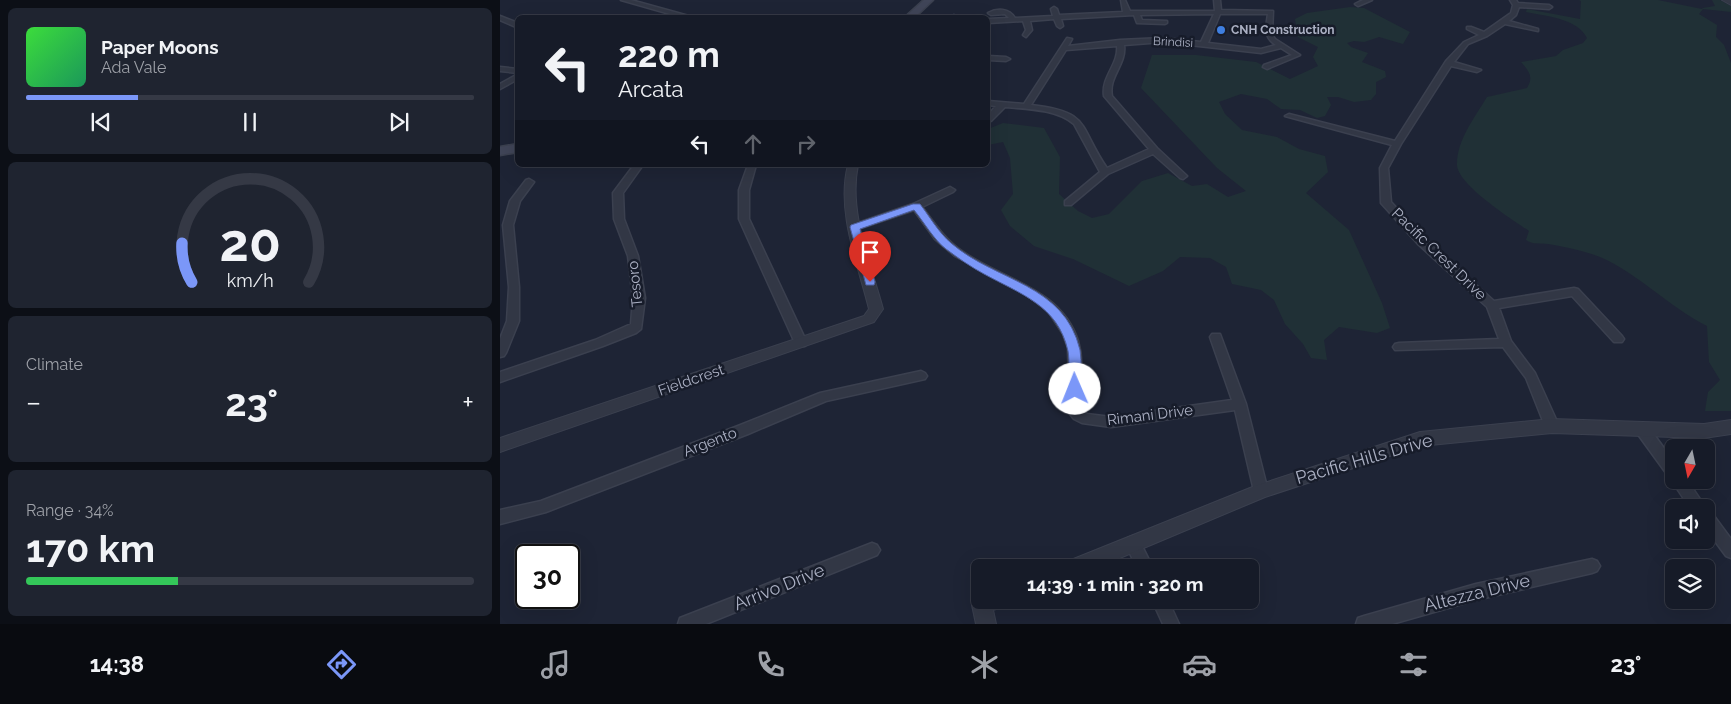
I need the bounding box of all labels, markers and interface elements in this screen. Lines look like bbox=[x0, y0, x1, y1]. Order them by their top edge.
place label: CNH Construction bbox=[1231, 23, 1334, 37]
marker: CNH Construction bbox=[1215, 24, 1227, 36]
text: 220 m bbox=[618, 34, 720, 75]
street label: Brindisi bbox=[1153, 34, 1193, 50]
icon: left bbox=[535, 35, 600, 100]
text: Paper Moons bbox=[101, 36, 219, 58]
text: Ada Vale bbox=[101, 58, 166, 77]
text: Arcata bbox=[618, 76, 684, 102]
icon: previous bbox=[87, 108, 115, 136]
icon: pause bbox=[236, 108, 264, 136]
icon: next bbox=[385, 108, 413, 136]
icon: left bbox=[686, 130, 714, 158]
icon: ahead bbox=[739, 130, 767, 158]
icon: right bbox=[792, 130, 820, 158]
street label: Pacific Crest Drive bbox=[1388, 204, 1490, 304]
text: 20 bbox=[219, 212, 281, 273]
pin bbox=[849, 231, 891, 282]
icon: arrive bbox=[856, 238, 884, 266]
street label: Tesoro bbox=[624, 260, 646, 308]
text: km/h bbox=[226, 270, 274, 291]
text: Climate bbox=[26, 355, 83, 374]
street label: Fieldcrest bbox=[656, 360, 726, 400]
position arrow bbox=[1048, 362, 1100, 414]
text: 23° bbox=[225, 380, 278, 425]
text: − bbox=[26, 386, 41, 419]
text: + bbox=[462, 386, 474, 419]
street label: Rimani Drive bbox=[1106, 401, 1194, 429]
street label: Argento bbox=[681, 424, 739, 460]
street label: Pacific Hills Drive bbox=[1293, 429, 1435, 488]
north arrow bbox=[1665, 439, 1715, 489]
map controls bbox=[1665, 439, 1715, 609]
button: sound bbox=[1665, 499, 1715, 549]
text: Range · 34% bbox=[26, 501, 114, 520]
text: 170 km bbox=[26, 526, 155, 571]
speed limit sign: 30 bbox=[515, 544, 580, 609]
street label: Arrivo Drive bbox=[730, 559, 828, 614]
button: layers bbox=[1665, 559, 1715, 609]
street label: Altezza Drive bbox=[1422, 569, 1532, 616]
text: 14:39 · 1 min · 320 m bbox=[1027, 573, 1203, 595]
icon: directions bbox=[324, 647, 359, 682]
icon: music bbox=[538, 647, 573, 682]
icon: phone bbox=[753, 647, 788, 682]
icon: climate bbox=[967, 647, 1002, 682]
icon: car bbox=[1182, 647, 1217, 682]
icon: filters bbox=[1396, 647, 1431, 682]
text: 14:38 bbox=[90, 651, 144, 677]
text: 23° bbox=[1611, 651, 1641, 677]

